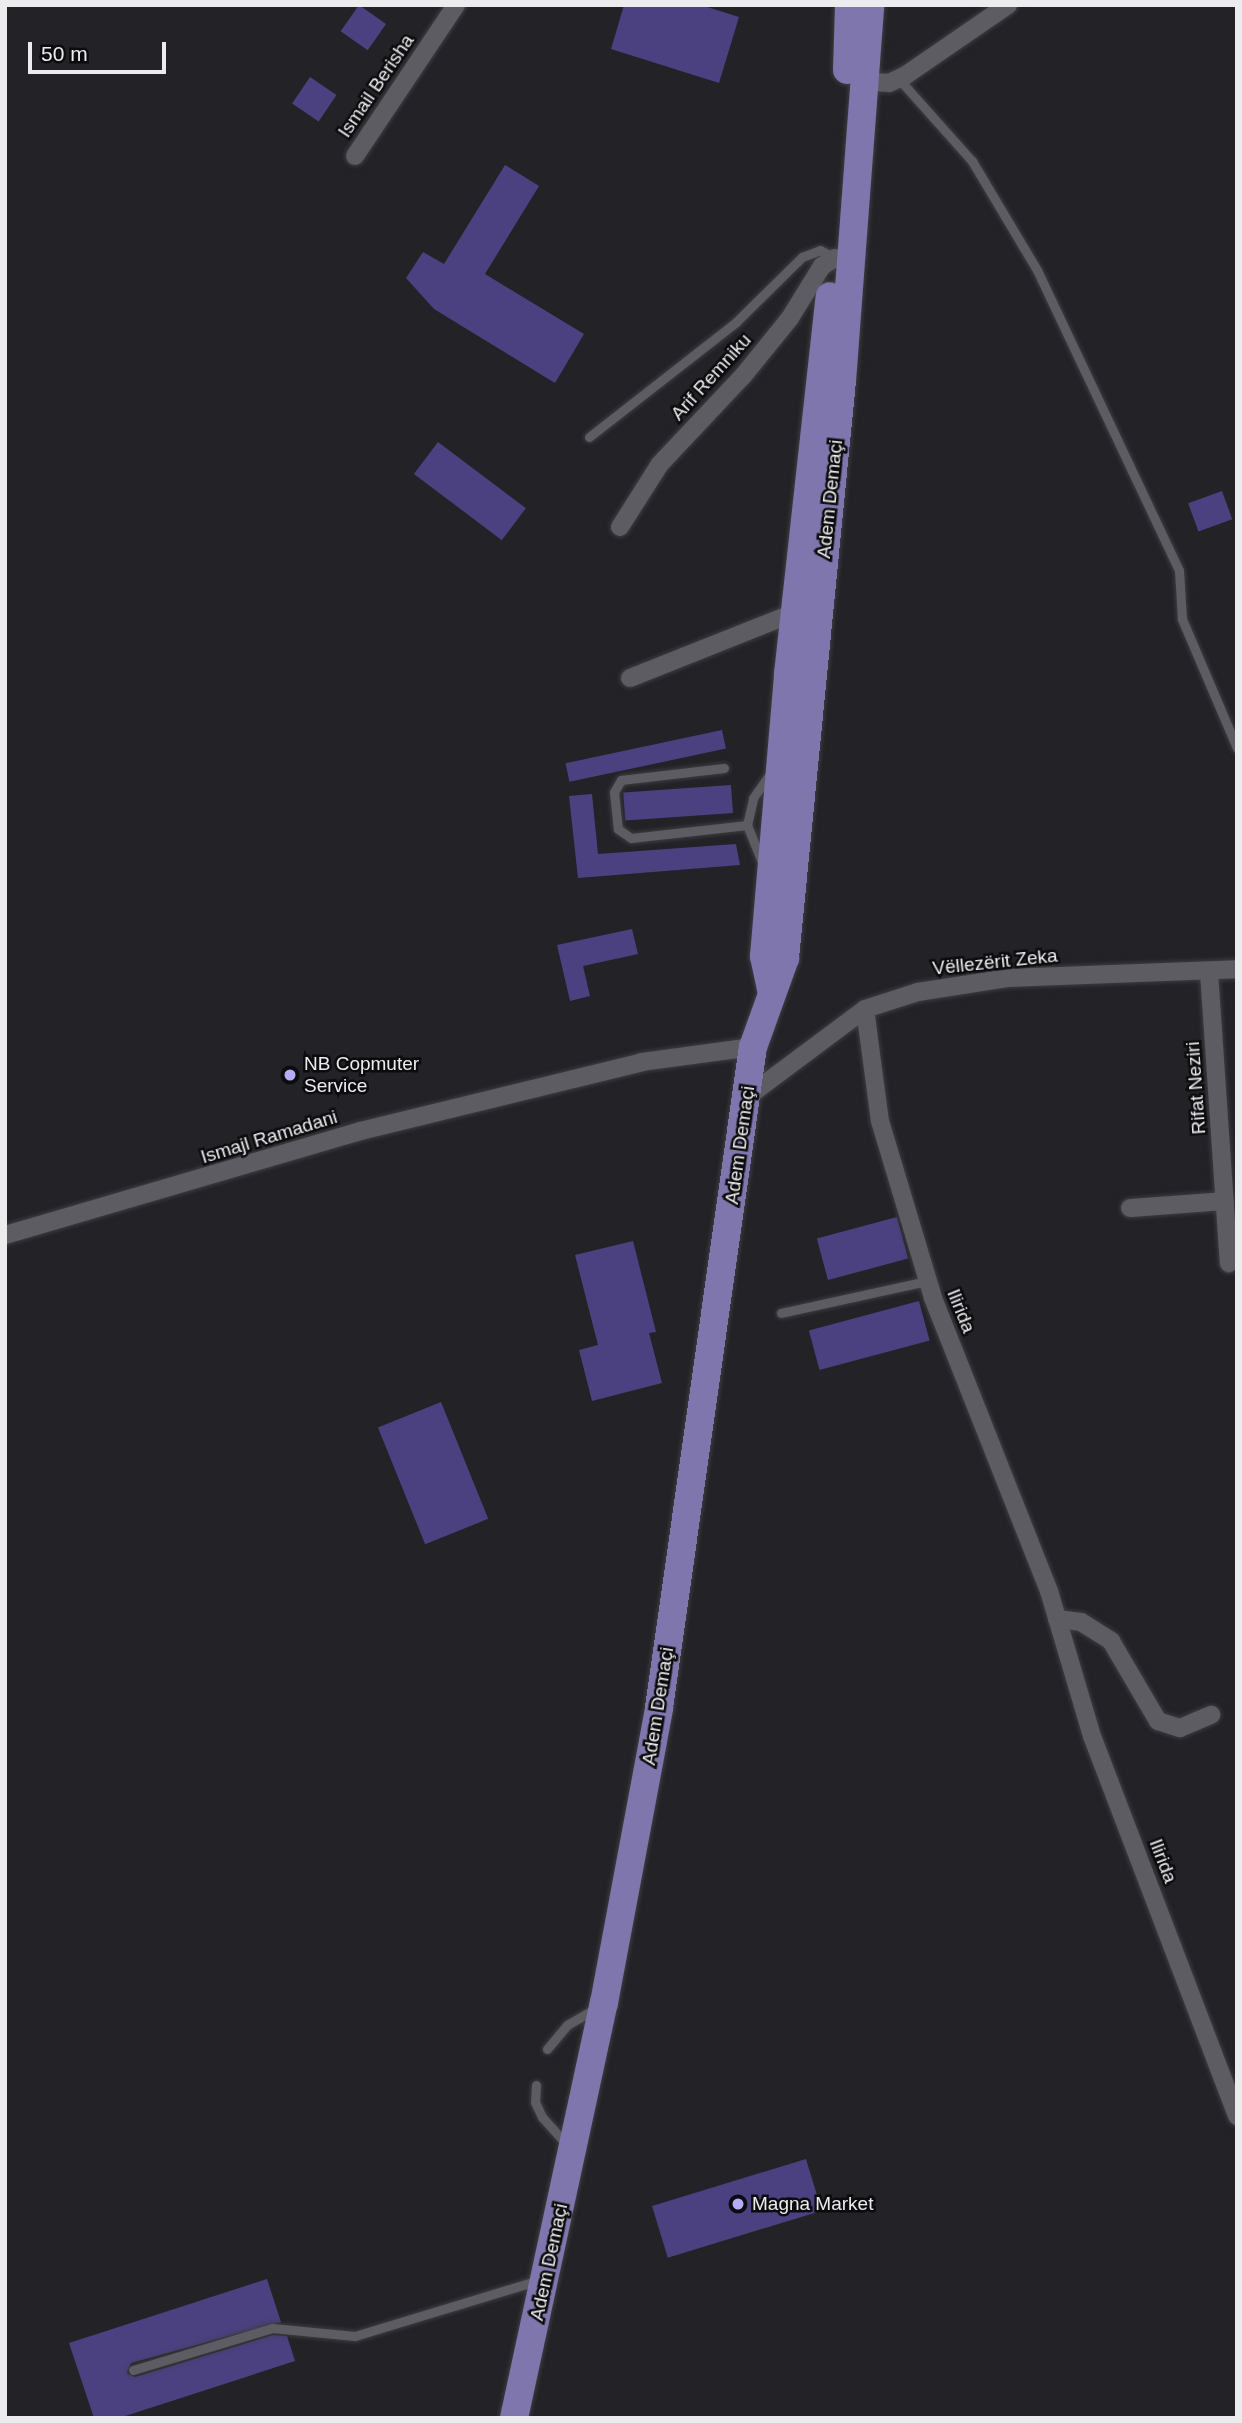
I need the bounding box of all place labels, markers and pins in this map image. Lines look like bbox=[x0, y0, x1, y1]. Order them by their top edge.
place label: NB Copmuter Service bbox=[304, 1053, 419, 1097]
marker: NB Copmuter Service bbox=[282, 1067, 298, 1083]
place label: Magna Market bbox=[752, 2193, 873, 2215]
marker: Magna Market bbox=[730, 2196, 746, 2212]

